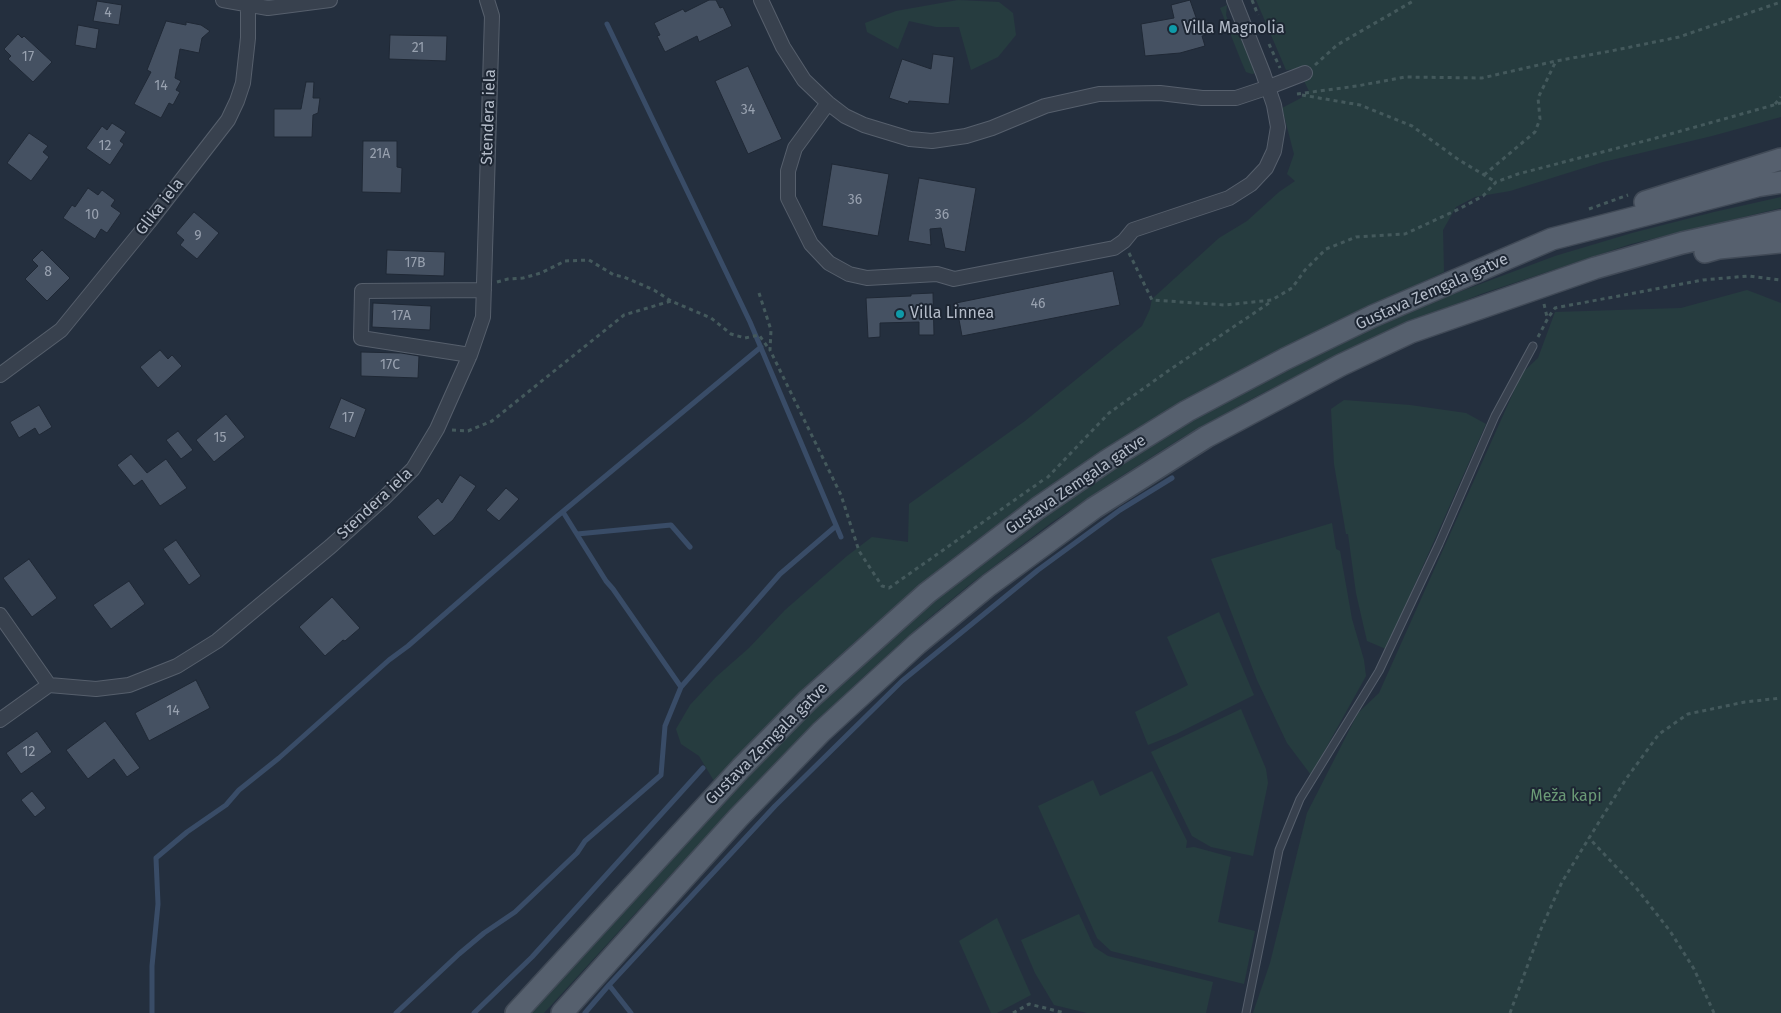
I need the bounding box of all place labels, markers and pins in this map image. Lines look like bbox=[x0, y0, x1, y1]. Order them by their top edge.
place label: Villa Magnolia bbox=[1183, 19, 1285, 39]
marker: Villa Magnolia bbox=[1167, 23, 1179, 35]
place label: Villa Linnea bbox=[910, 304, 994, 324]
marker: Villa Linnea bbox=[894, 308, 906, 320]

